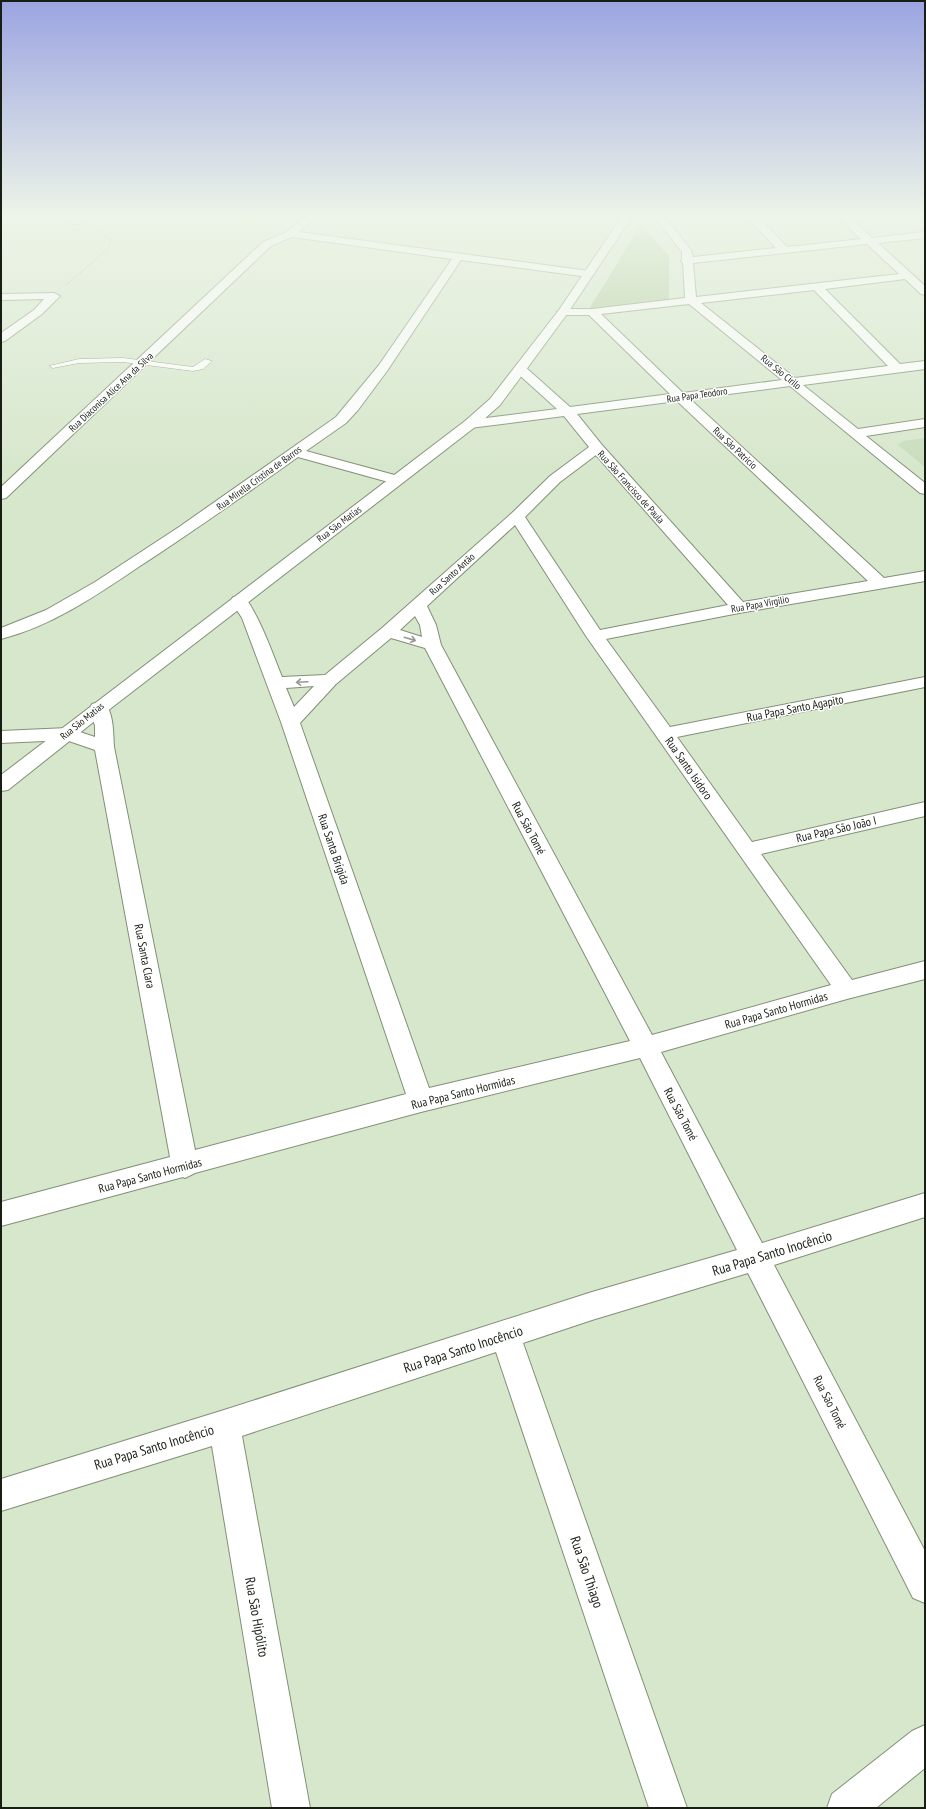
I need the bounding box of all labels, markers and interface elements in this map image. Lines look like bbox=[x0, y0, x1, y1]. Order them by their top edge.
street label: Rua Diaconisa Alice Ana da Silva bbox=[66, 349, 156, 435]
street label: Rua São Cirilo bbox=[758, 352, 804, 392]
street label: Rua Papa Teodoro bbox=[666, 384, 728, 406]
street label: Rua São Patricio bbox=[710, 424, 760, 472]
street label: Rua Mirella Cristina de Barros bbox=[214, 442, 305, 513]
street label: Rua São Francisco de Paula bbox=[595, 448, 667, 526]
street label: Rua São Matias bbox=[314, 503, 364, 545]
street label: Rua Santo Antão bbox=[426, 550, 478, 598]
street label: Rua Papa Virgilio bbox=[730, 593, 790, 615]
one-way arrow bbox=[403, 636, 416, 643]
one-way arrow bbox=[296, 678, 309, 685]
street label: Rua Papa Santo Agapito bbox=[745, 691, 845, 725]
street label: Rua São Matias bbox=[57, 699, 107, 743]
street label: Rua Santo Isidoro bbox=[662, 734, 716, 802]
street label: Rua São Tomé bbox=[509, 799, 549, 857]
street label: Rua Santa Brígida bbox=[315, 812, 353, 886]
street label: Rua Papa São João I bbox=[794, 812, 878, 846]
street label: Rua Santa Clara bbox=[131, 922, 159, 990]
street label: Rua Papa Santo Hormidas bbox=[723, 988, 829, 1032]
street label: Rua Papa Santo Hormidas bbox=[410, 1072, 516, 1112]
street label: Rua São Tomé bbox=[661, 1085, 701, 1143]
street label: Rua Papa Santo Hormidas bbox=[97, 1154, 203, 1196]
street label: Rua Papa Santo Inocêncio bbox=[710, 1226, 834, 1280]
street label: Rua Papa Santo Inocêncio bbox=[401, 1321, 525, 1377]
street label: Rua São Tomé bbox=[810, 1373, 850, 1431]
street label: Rua Papa Santo Inocêncio bbox=[92, 1420, 216, 1474]
street label: Rua São Thiago bbox=[566, 1534, 608, 1610]
street label: Rua São Hipólito bbox=[241, 1576, 273, 1658]

